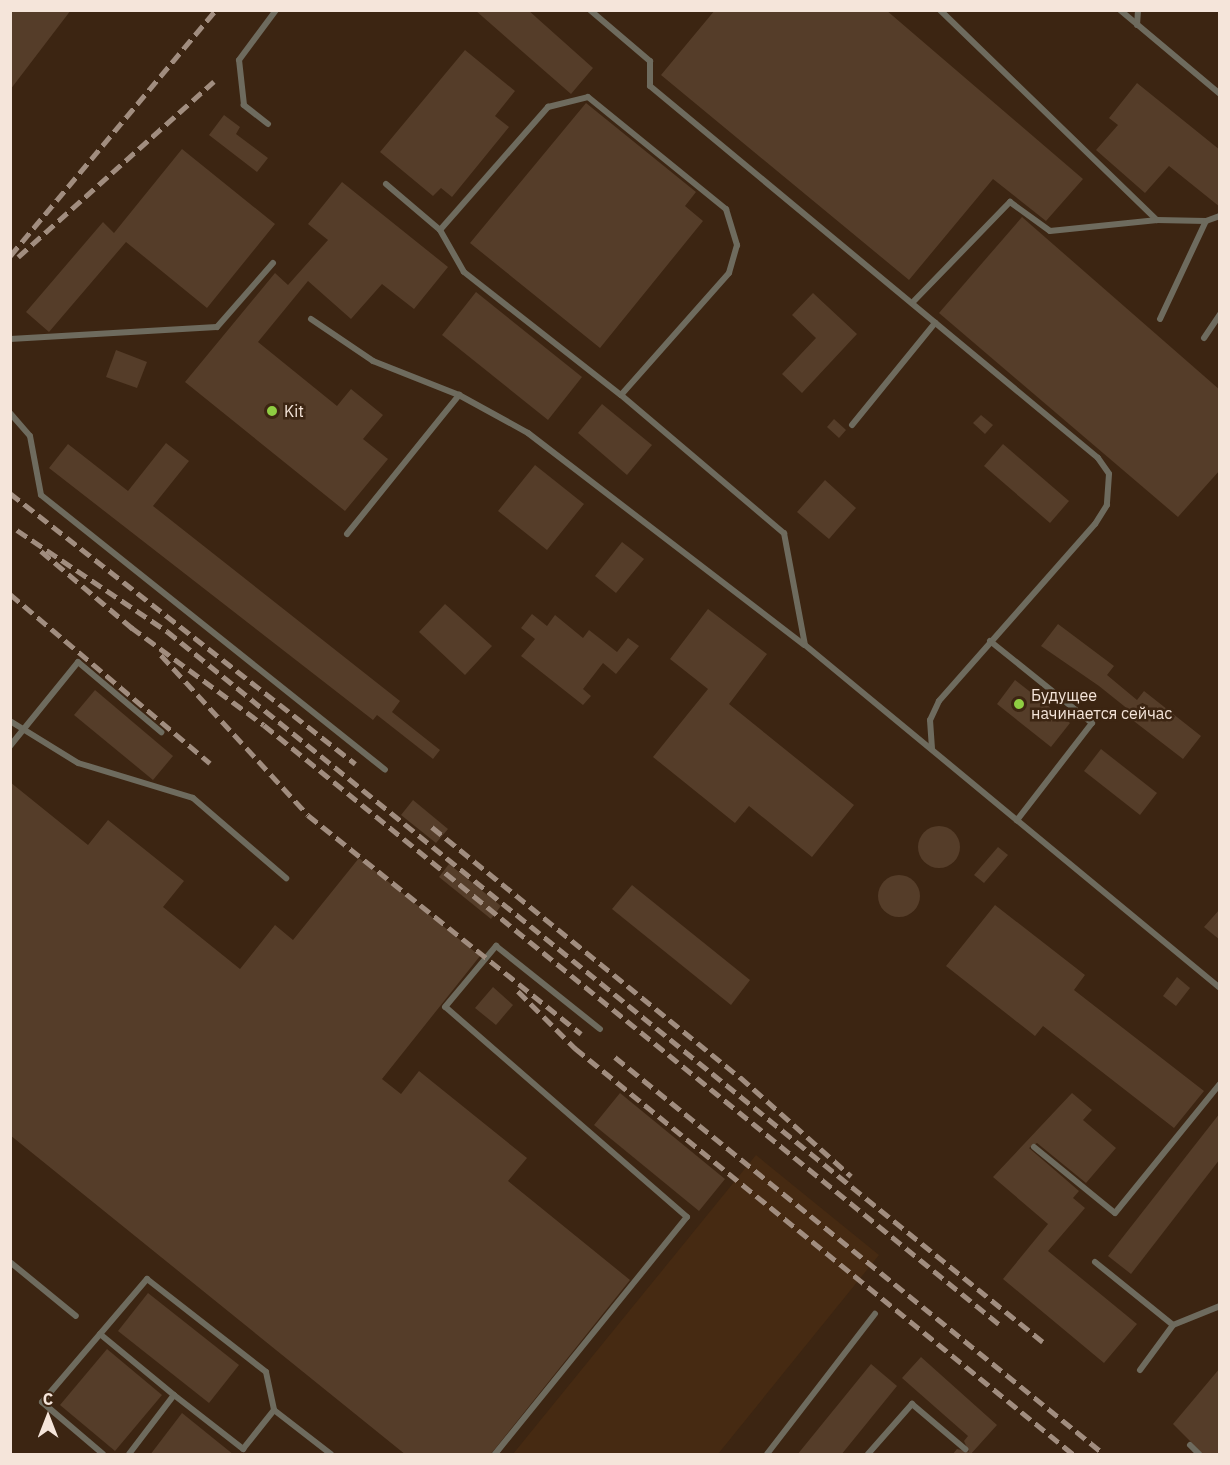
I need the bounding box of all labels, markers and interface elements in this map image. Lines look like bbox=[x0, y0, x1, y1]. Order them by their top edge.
place label: Kit bbox=[284, 401, 304, 421]
marker: Kit bbox=[265, 404, 279, 418]
place label: Будущее начинается сейчас bbox=[1031, 685, 1172, 723]
marker: Будущее начинается сейчас bbox=[1012, 697, 1026, 711]
north arrow bbox=[18, 1387, 78, 1447]
text: С bbox=[43, 1389, 53, 1409]

